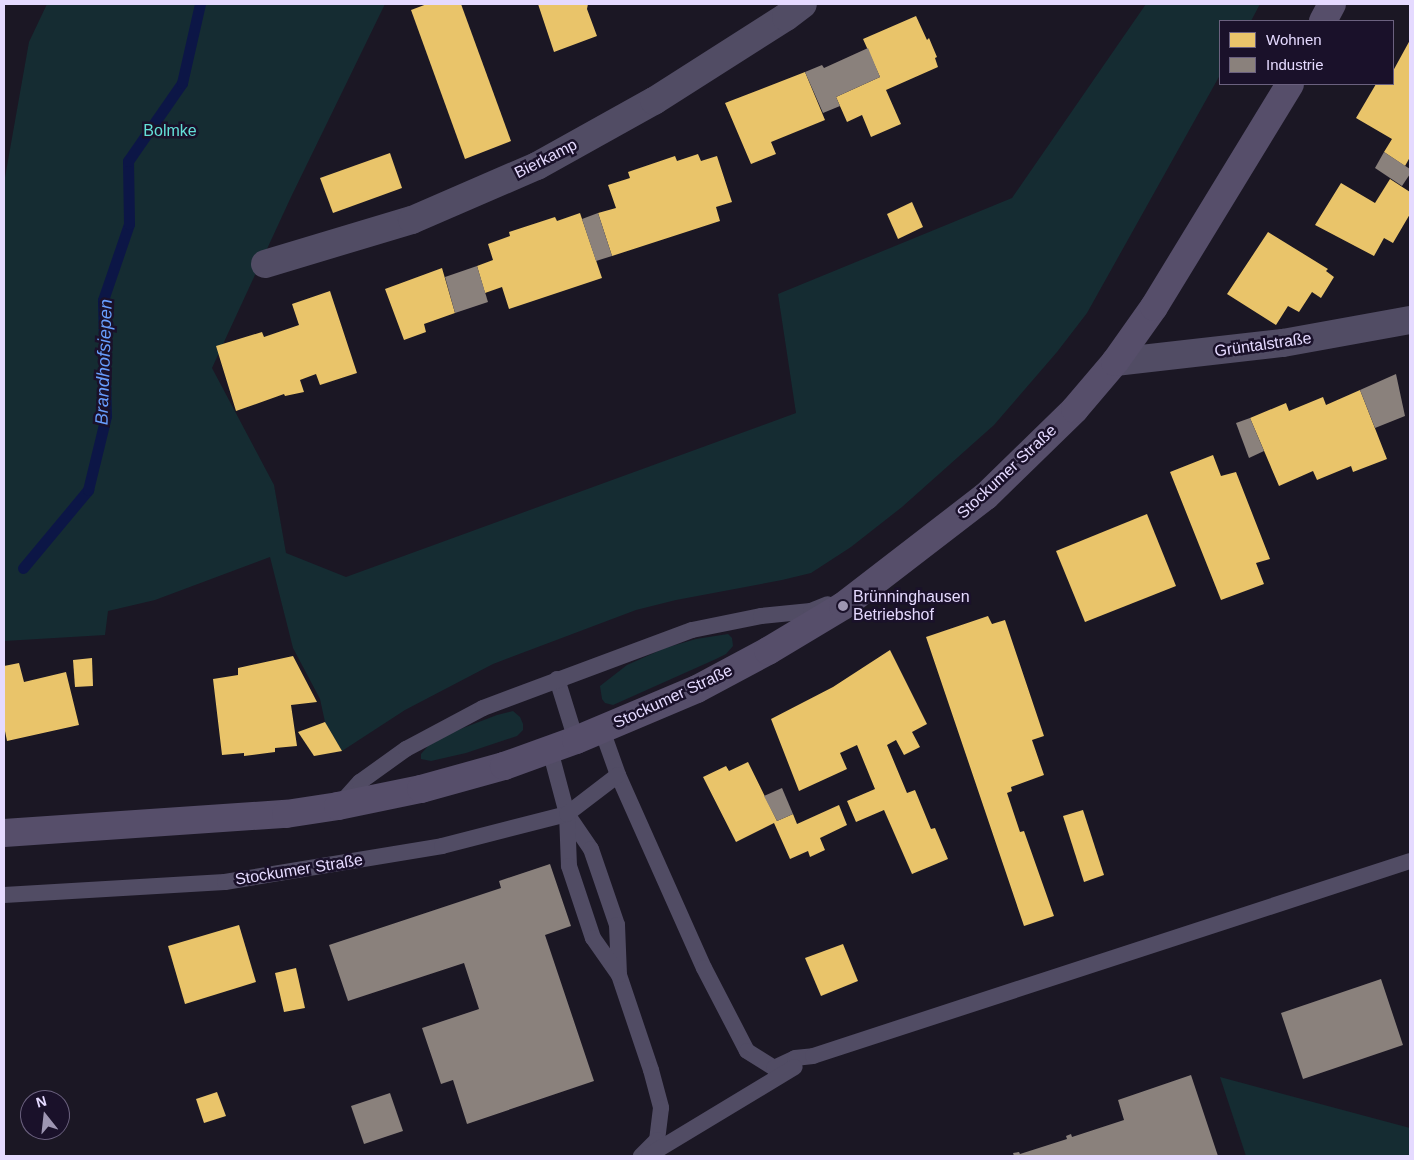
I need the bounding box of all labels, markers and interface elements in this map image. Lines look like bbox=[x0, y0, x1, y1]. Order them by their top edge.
legend bbox=[1219, 20, 1394, 85]
text: Wohnen bbox=[1266, 31, 1322, 48]
text: Industrie bbox=[1266, 56, 1324, 73]
park label: Bolmke bbox=[143, 121, 197, 141]
street label: Bierkamp bbox=[512, 135, 580, 183]
water label: Brandhofsiepen bbox=[91, 299, 117, 425]
street label: Grüntalstraße bbox=[1213, 329, 1313, 361]
street label: Stockumer Straße bbox=[953, 421, 1061, 523]
place label: Brünninghausen Betriebshof bbox=[853, 587, 970, 625]
marker: Brünninghausen Betriebshof bbox=[837, 600, 849, 612]
street label: Stockumer Straße bbox=[611, 661, 735, 733]
street label: Stockumer Straße bbox=[234, 850, 364, 890]
north arrow bbox=[20, 1090, 70, 1140]
text: N bbox=[34, 1092, 48, 1111]

